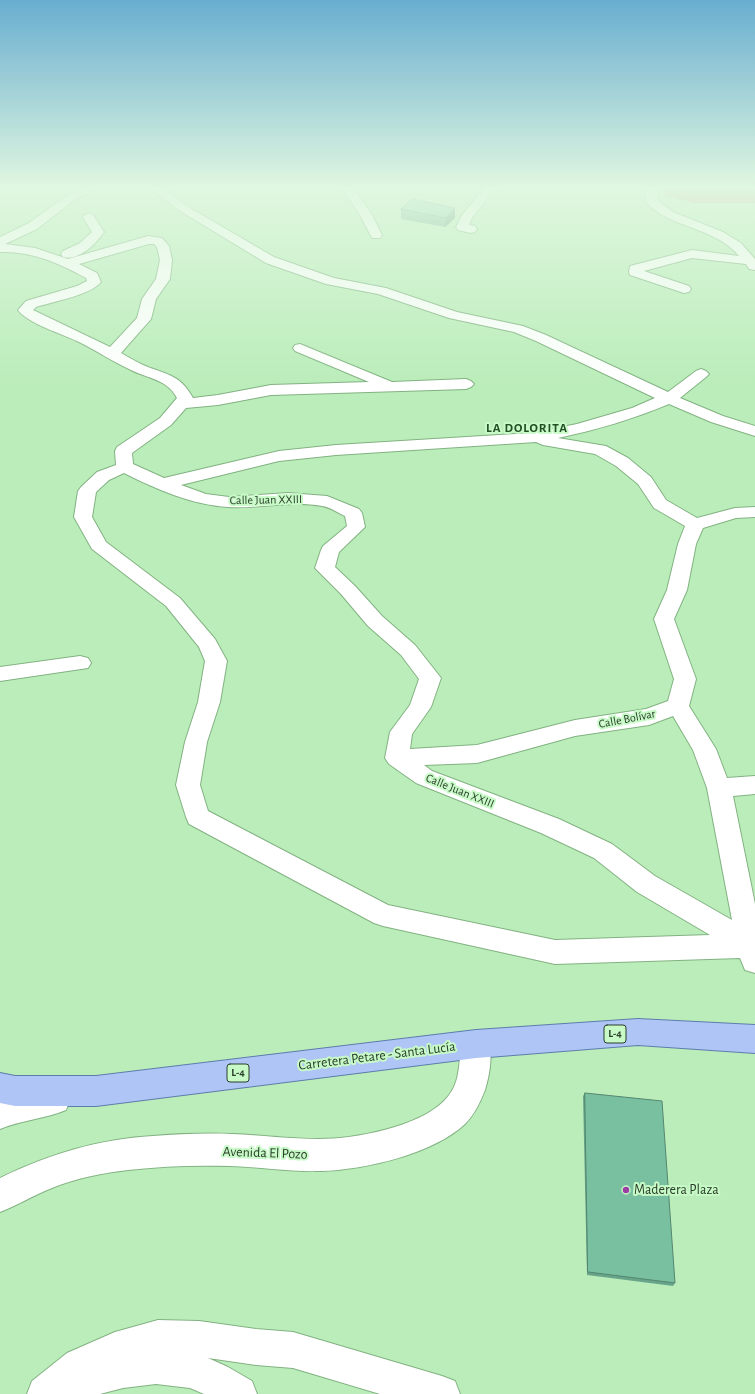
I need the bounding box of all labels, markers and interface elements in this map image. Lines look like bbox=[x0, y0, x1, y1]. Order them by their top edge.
district label: LA DOLORITA bbox=[486, 420, 568, 436]
street label: Calle Juan XXIII bbox=[230, 492, 302, 508]
street label: Calle Bolívar bbox=[597, 706, 657, 732]
street label: Calle Juan XXIII bbox=[424, 771, 496, 811]
road number: L-4 bbox=[604, 1025, 626, 1043]
street label: Carretera Petare - Santa Lucía bbox=[298, 1038, 456, 1074]
road number: L-4 bbox=[227, 1064, 249, 1082]
street label: Avenida El Pozo bbox=[222, 1143, 308, 1163]
place label: Maderera Plaza bbox=[634, 1182, 719, 1198]
marker: Maderera Plaza bbox=[621, 1185, 631, 1195]

